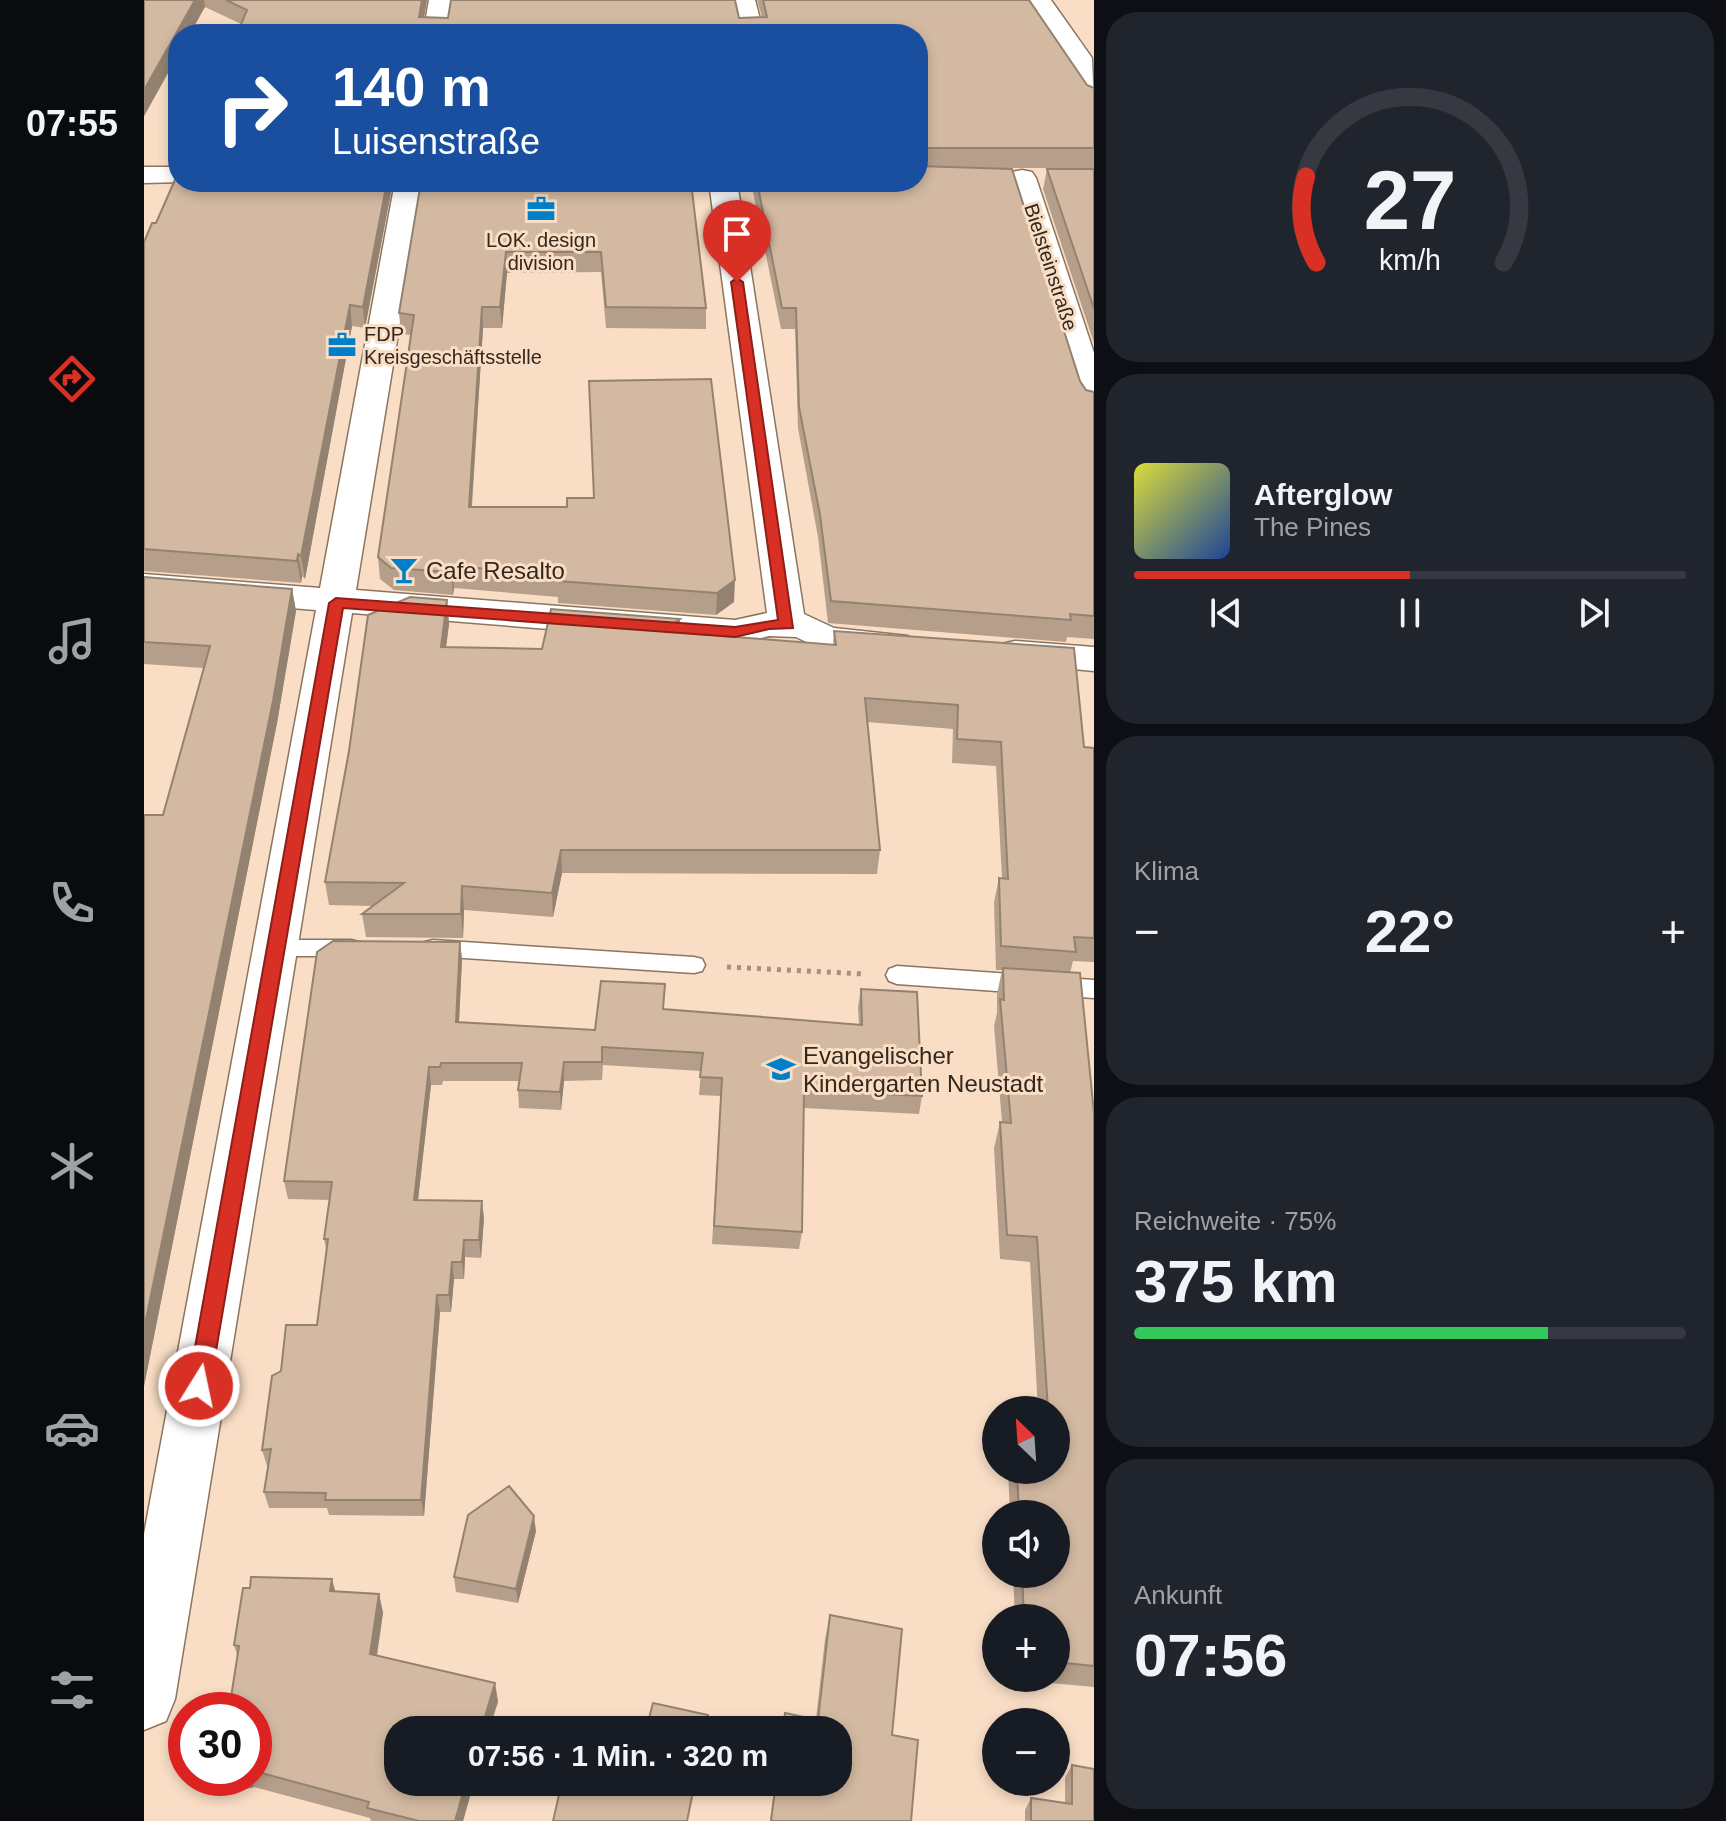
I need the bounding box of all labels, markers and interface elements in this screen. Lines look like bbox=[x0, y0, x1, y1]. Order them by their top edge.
text: 140 m bbox=[332, 55, 491, 118]
icon: right bbox=[200, 56, 304, 160]
text: 07:55 bbox=[26, 103, 118, 144]
text: Luisenstraße bbox=[332, 121, 540, 162]
text: 27 bbox=[1364, 153, 1456, 246]
office icon: LOK. design division bbox=[526, 194, 556, 224]
pin bbox=[703, 200, 771, 282]
street label: Bielsteinstraße bbox=[1020, 201, 1082, 333]
icon: arrive bbox=[715, 212, 759, 256]
place label: LOK. design division bbox=[486, 229, 596, 274]
text: km/h bbox=[1379, 244, 1441, 276]
place label: FDP Kreisgeschäftsstelle bbox=[364, 323, 542, 368]
office icon: FDP Kreisgeschäftsstelle bbox=[327, 330, 357, 360]
icon: directions bbox=[44, 351, 100, 407]
text: Afterglow bbox=[1254, 478, 1392, 511]
text: The Pines bbox=[1254, 512, 1371, 542]
bar icon: Cafe Resalto bbox=[389, 555, 419, 585]
place label: Cafe Resalto bbox=[426, 557, 565, 584]
icon: previous bbox=[1204, 591, 1248, 635]
icon: pause bbox=[1388, 591, 1432, 635]
icon: next bbox=[1572, 591, 1616, 635]
icon: music bbox=[44, 613, 100, 669]
text: Klima bbox=[1134, 856, 1199, 886]
icon: phone bbox=[44, 875, 100, 931]
text: 22° bbox=[1365, 898, 1455, 965]
text: − bbox=[1134, 907, 1160, 956]
text: + bbox=[1660, 907, 1686, 956]
place label: Evangelischer Kindergarten Neustadt bbox=[803, 1042, 1043, 1097]
school or university icon: Evangelischer Kindergarten Neustadt bbox=[766, 1054, 796, 1084]
icon: climate bbox=[44, 1138, 100, 1194]
text: Reichweite · 75% bbox=[1134, 1206, 1336, 1236]
text: 375 km bbox=[1134, 1248, 1338, 1315]
position arrow bbox=[157, 1344, 241, 1428]
north arrow bbox=[982, 1396, 1070, 1484]
map controls bbox=[982, 1396, 1070, 1796]
icon: car bbox=[44, 1400, 100, 1456]
button: sound bbox=[982, 1500, 1070, 1588]
text: Ankunft bbox=[1134, 1580, 1222, 1610]
button: + bbox=[982, 1604, 1070, 1692]
text: 07:56 bbox=[1134, 1622, 1287, 1689]
icon: filters bbox=[44, 1662, 100, 1718]
speed limit sign: 30 bbox=[168, 1692, 272, 1796]
button: − bbox=[982, 1708, 1070, 1796]
text: 07:56 · 1 Min. · 320 m bbox=[468, 1739, 768, 1772]

